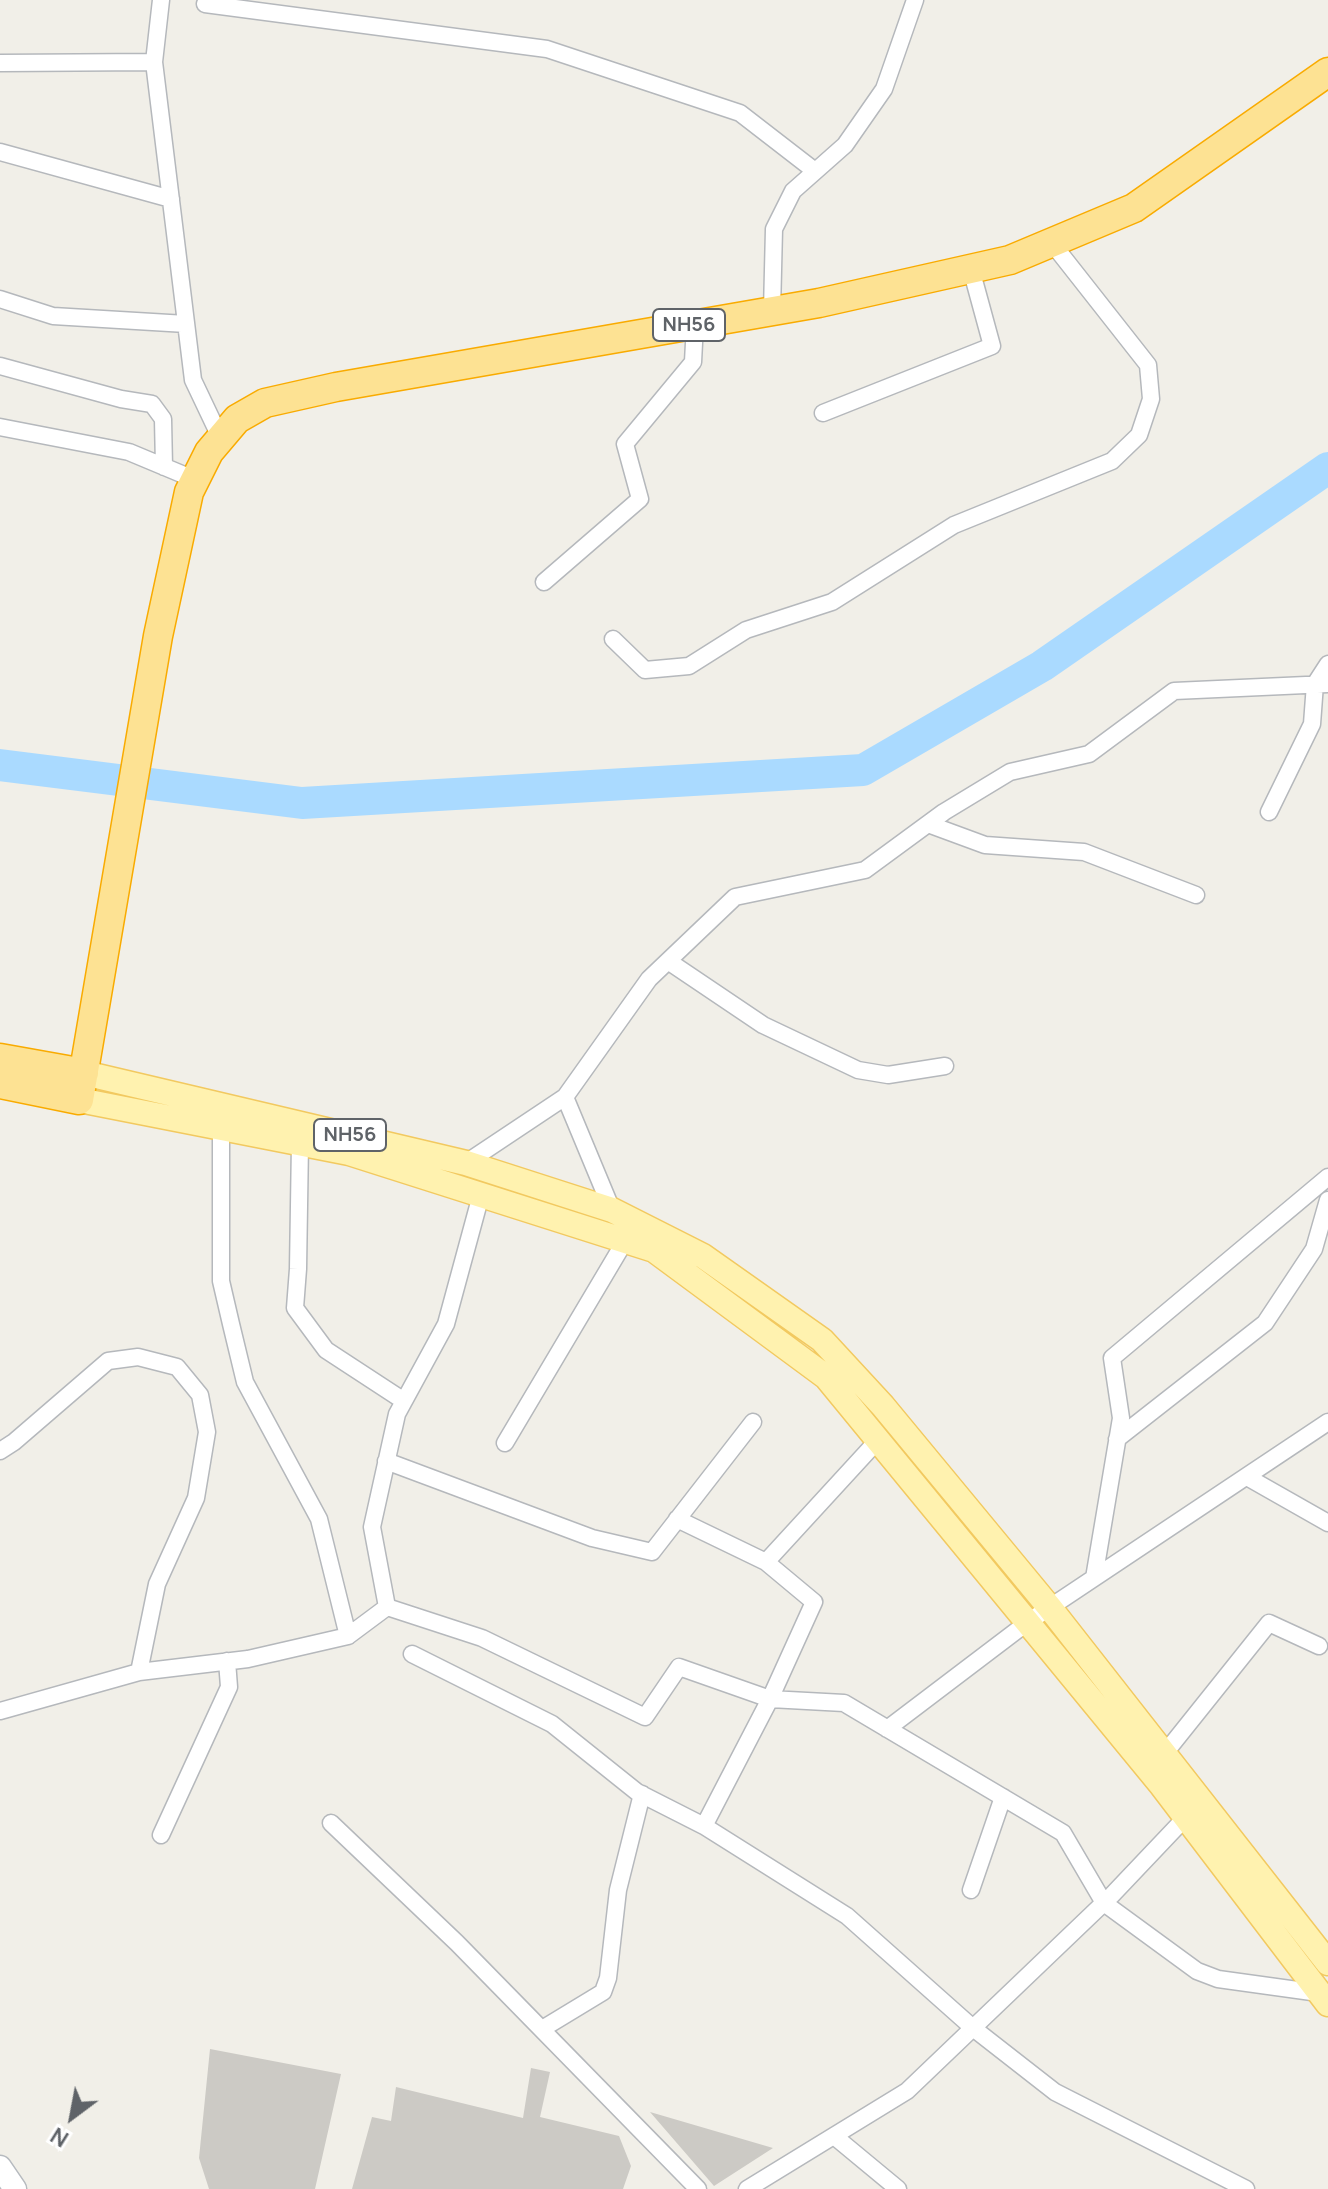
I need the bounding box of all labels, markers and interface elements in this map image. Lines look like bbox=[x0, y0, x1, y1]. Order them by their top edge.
road number: NH56 bbox=[653, 309, 725, 341]
road number: NH56 bbox=[314, 1119, 386, 1151]
north arrow bbox=[32, 2077, 112, 2157]
text: N bbox=[45, 2120, 74, 2154]

